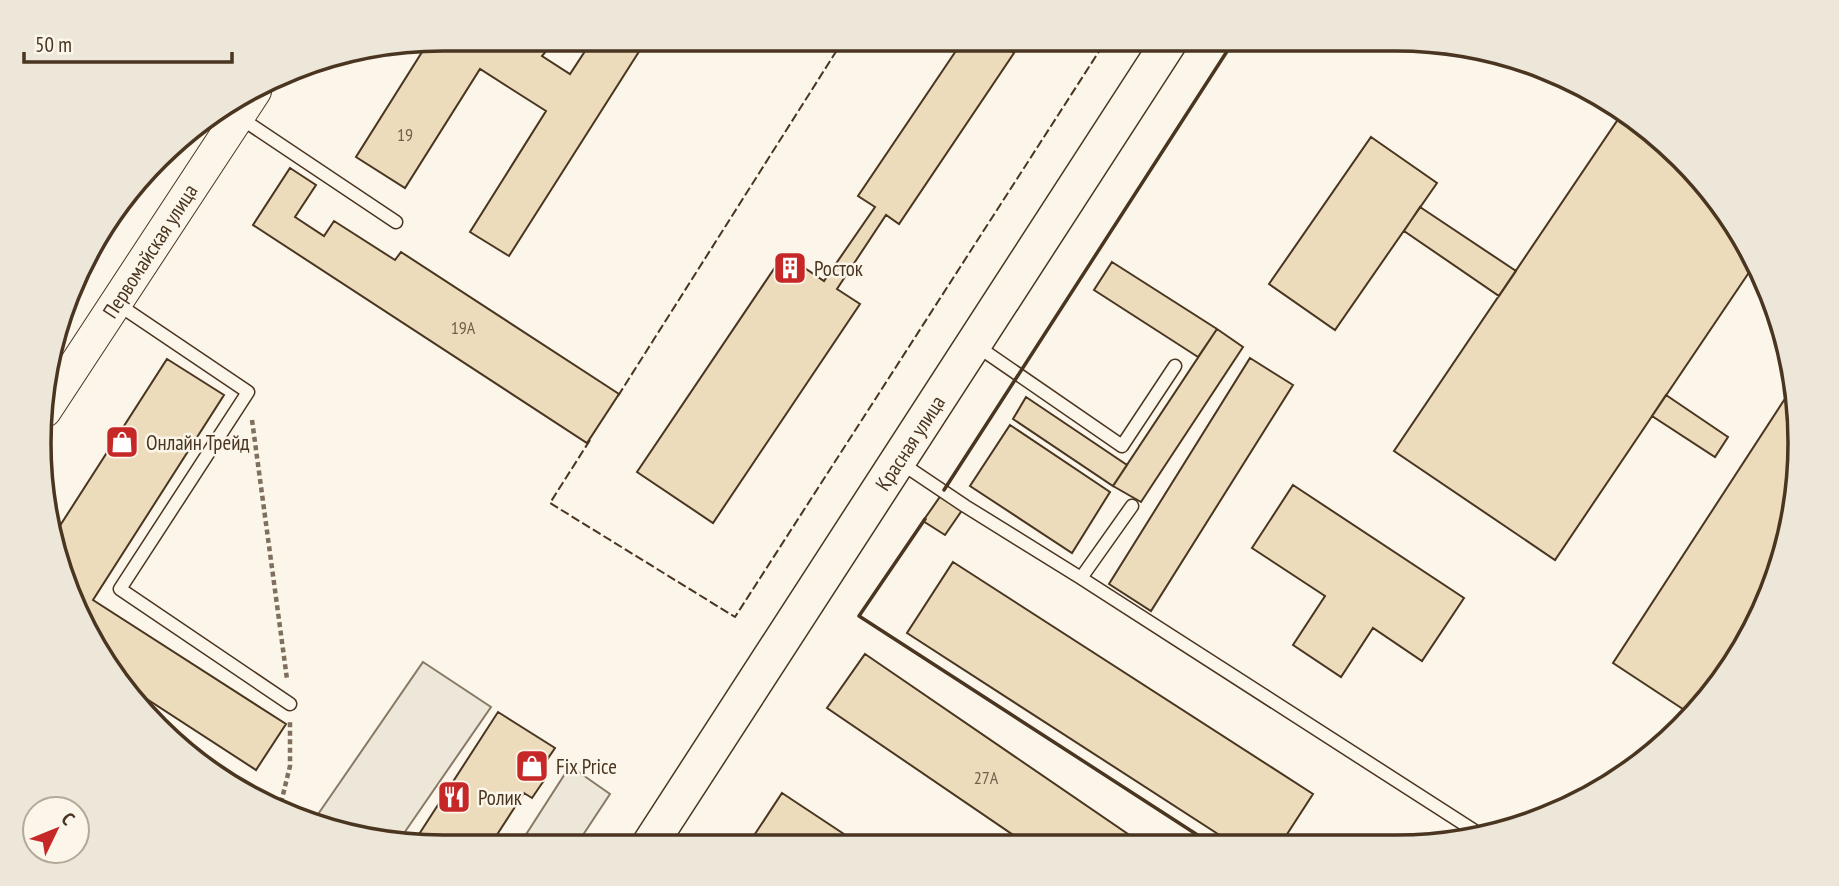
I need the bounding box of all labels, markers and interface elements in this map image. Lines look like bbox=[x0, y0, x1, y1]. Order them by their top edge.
scale bar bbox=[24, 21, 233, 65]
text: 50 m bbox=[35, 31, 72, 58]
house number: 19 bbox=[397, 123, 413, 146]
street label: Первомайская улица bbox=[97, 179, 203, 323]
building icon: Росток bbox=[771, 249, 809, 287]
place label: Росток bbox=[814, 255, 863, 282]
house number: 19А bbox=[451, 316, 476, 339]
street label: Красная улица bbox=[869, 390, 951, 496]
shop icon: Онлайн Трейд bbox=[103, 423, 141, 461]
place label: Онлайн Трейд bbox=[146, 429, 250, 456]
shop icon: Fix Price bbox=[513, 747, 551, 785]
place label: Fix Price bbox=[556, 753, 617, 780]
house number: 27А bbox=[974, 766, 999, 789]
restaurant icon: Ролик bbox=[435, 778, 473, 816]
place label: Ролик bbox=[478, 784, 522, 811]
north arrow bbox=[21, 795, 91, 865]
text: С bbox=[57, 807, 80, 830]

